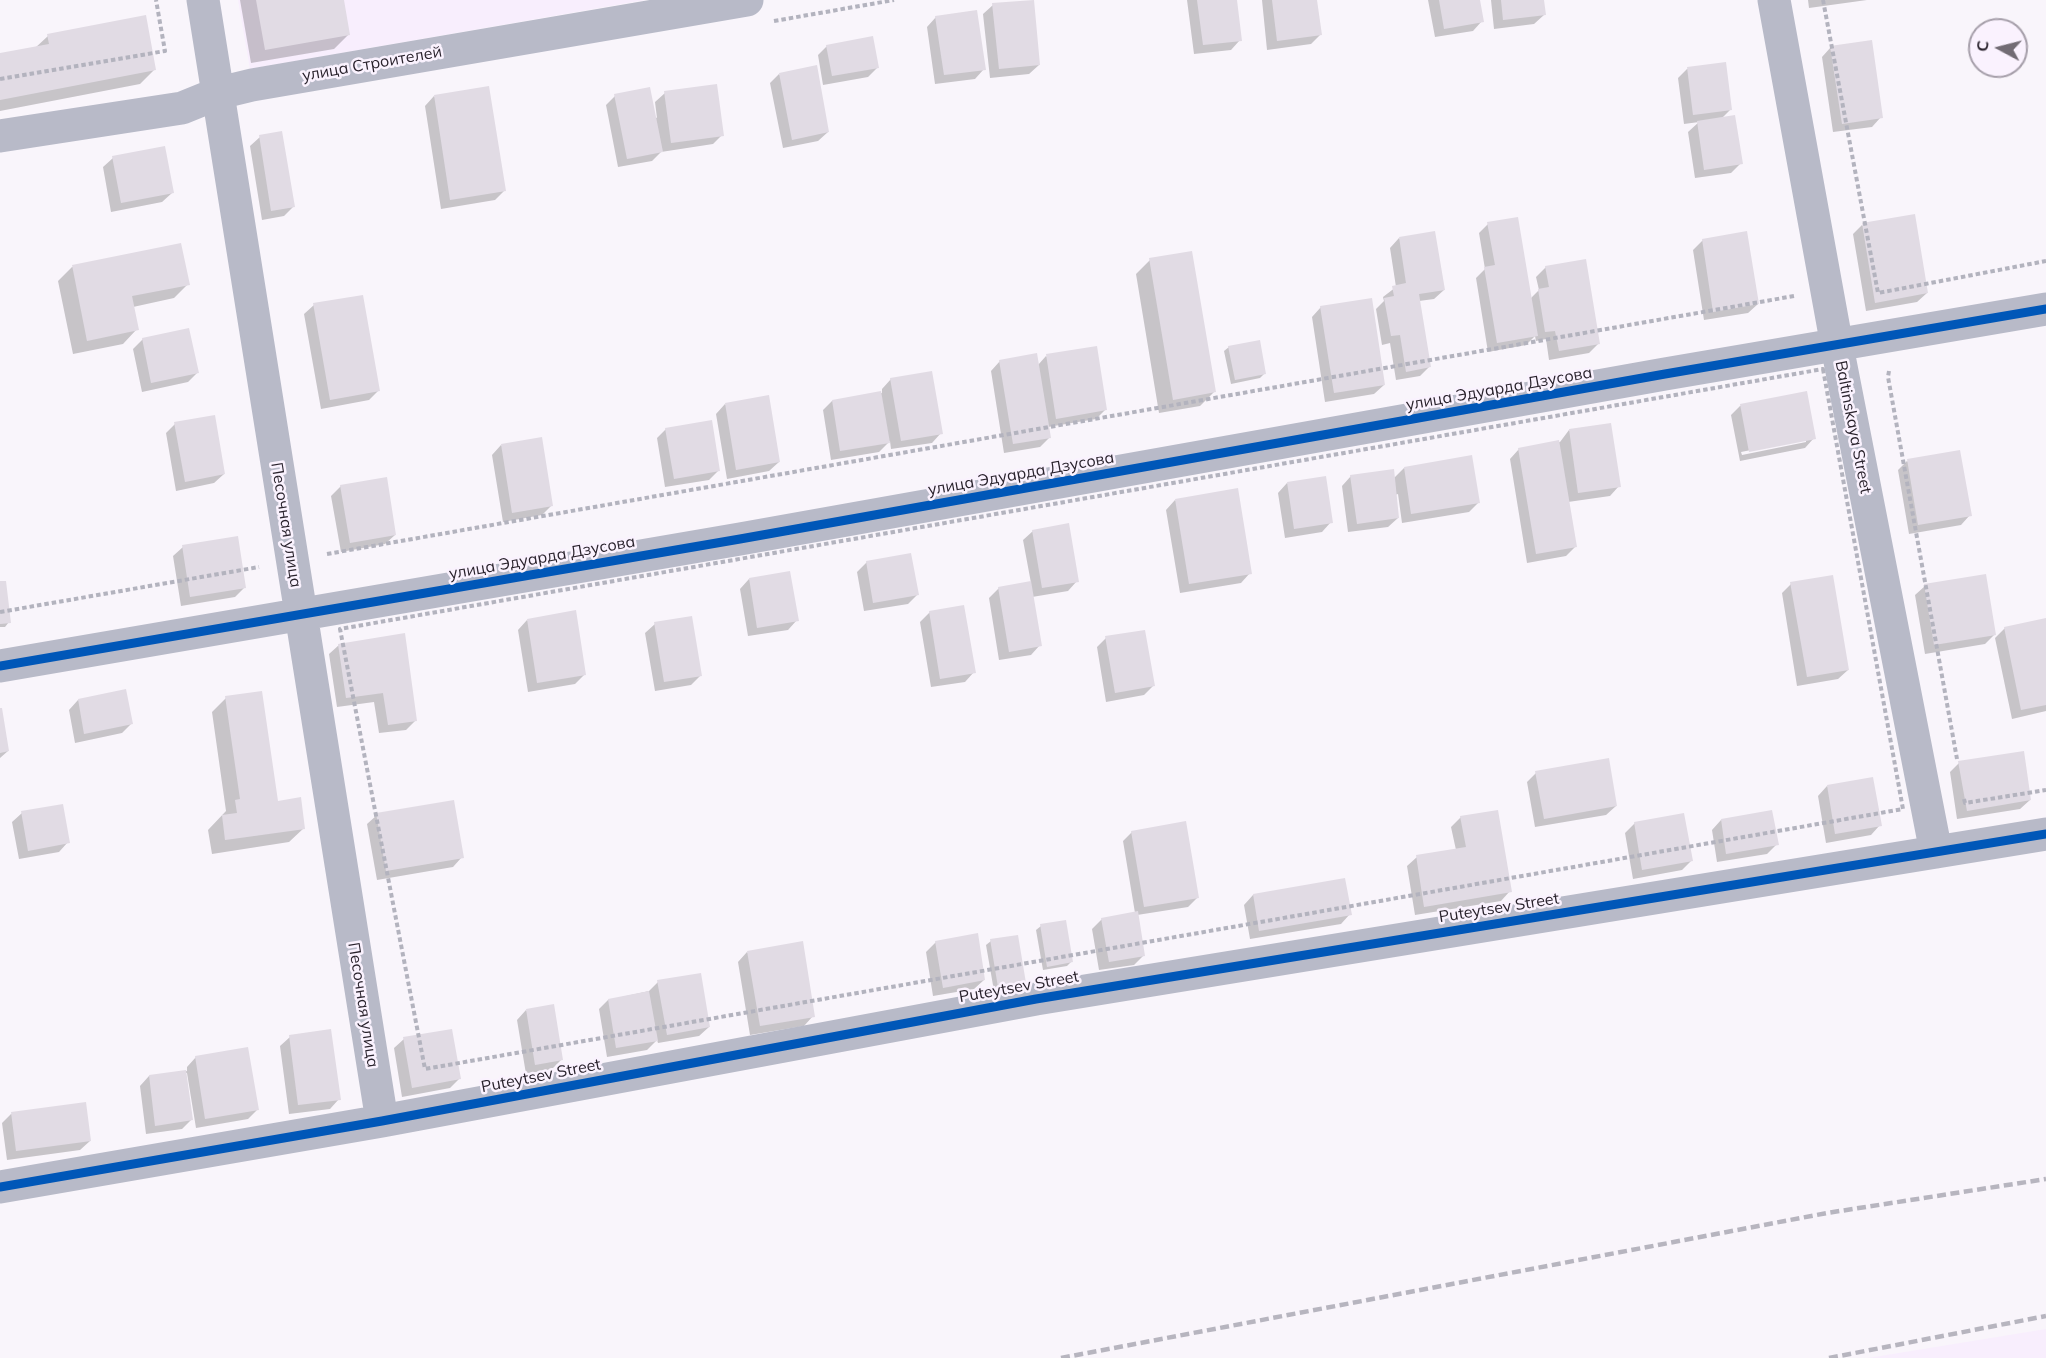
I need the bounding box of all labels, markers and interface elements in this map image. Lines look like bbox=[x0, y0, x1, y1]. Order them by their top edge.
north arrow bbox=[1968, 18, 2028, 78]
text: С bbox=[1972, 39, 1993, 53]
street label: улица Строителей bbox=[301, 42, 443, 86]
street label: Baltinskaya Street bbox=[1831, 359, 1875, 495]
street label: улица Эдуарда Дзусова bbox=[1404, 363, 1594, 415]
street label: улица Эдуарда Дзусова bbox=[926, 448, 1116, 500]
street label: Песочная улица bbox=[267, 461, 305, 589]
street label: улица Эдуарда Дзусова bbox=[447, 532, 637, 584]
street label: Puteytsev Street bbox=[1438, 889, 1560, 927]
street label: Песочная улица bbox=[344, 941, 382, 1069]
street label: Puteytsev Street bbox=[958, 967, 1080, 1007]
street label: Puteytsev Street bbox=[480, 1055, 602, 1097]

